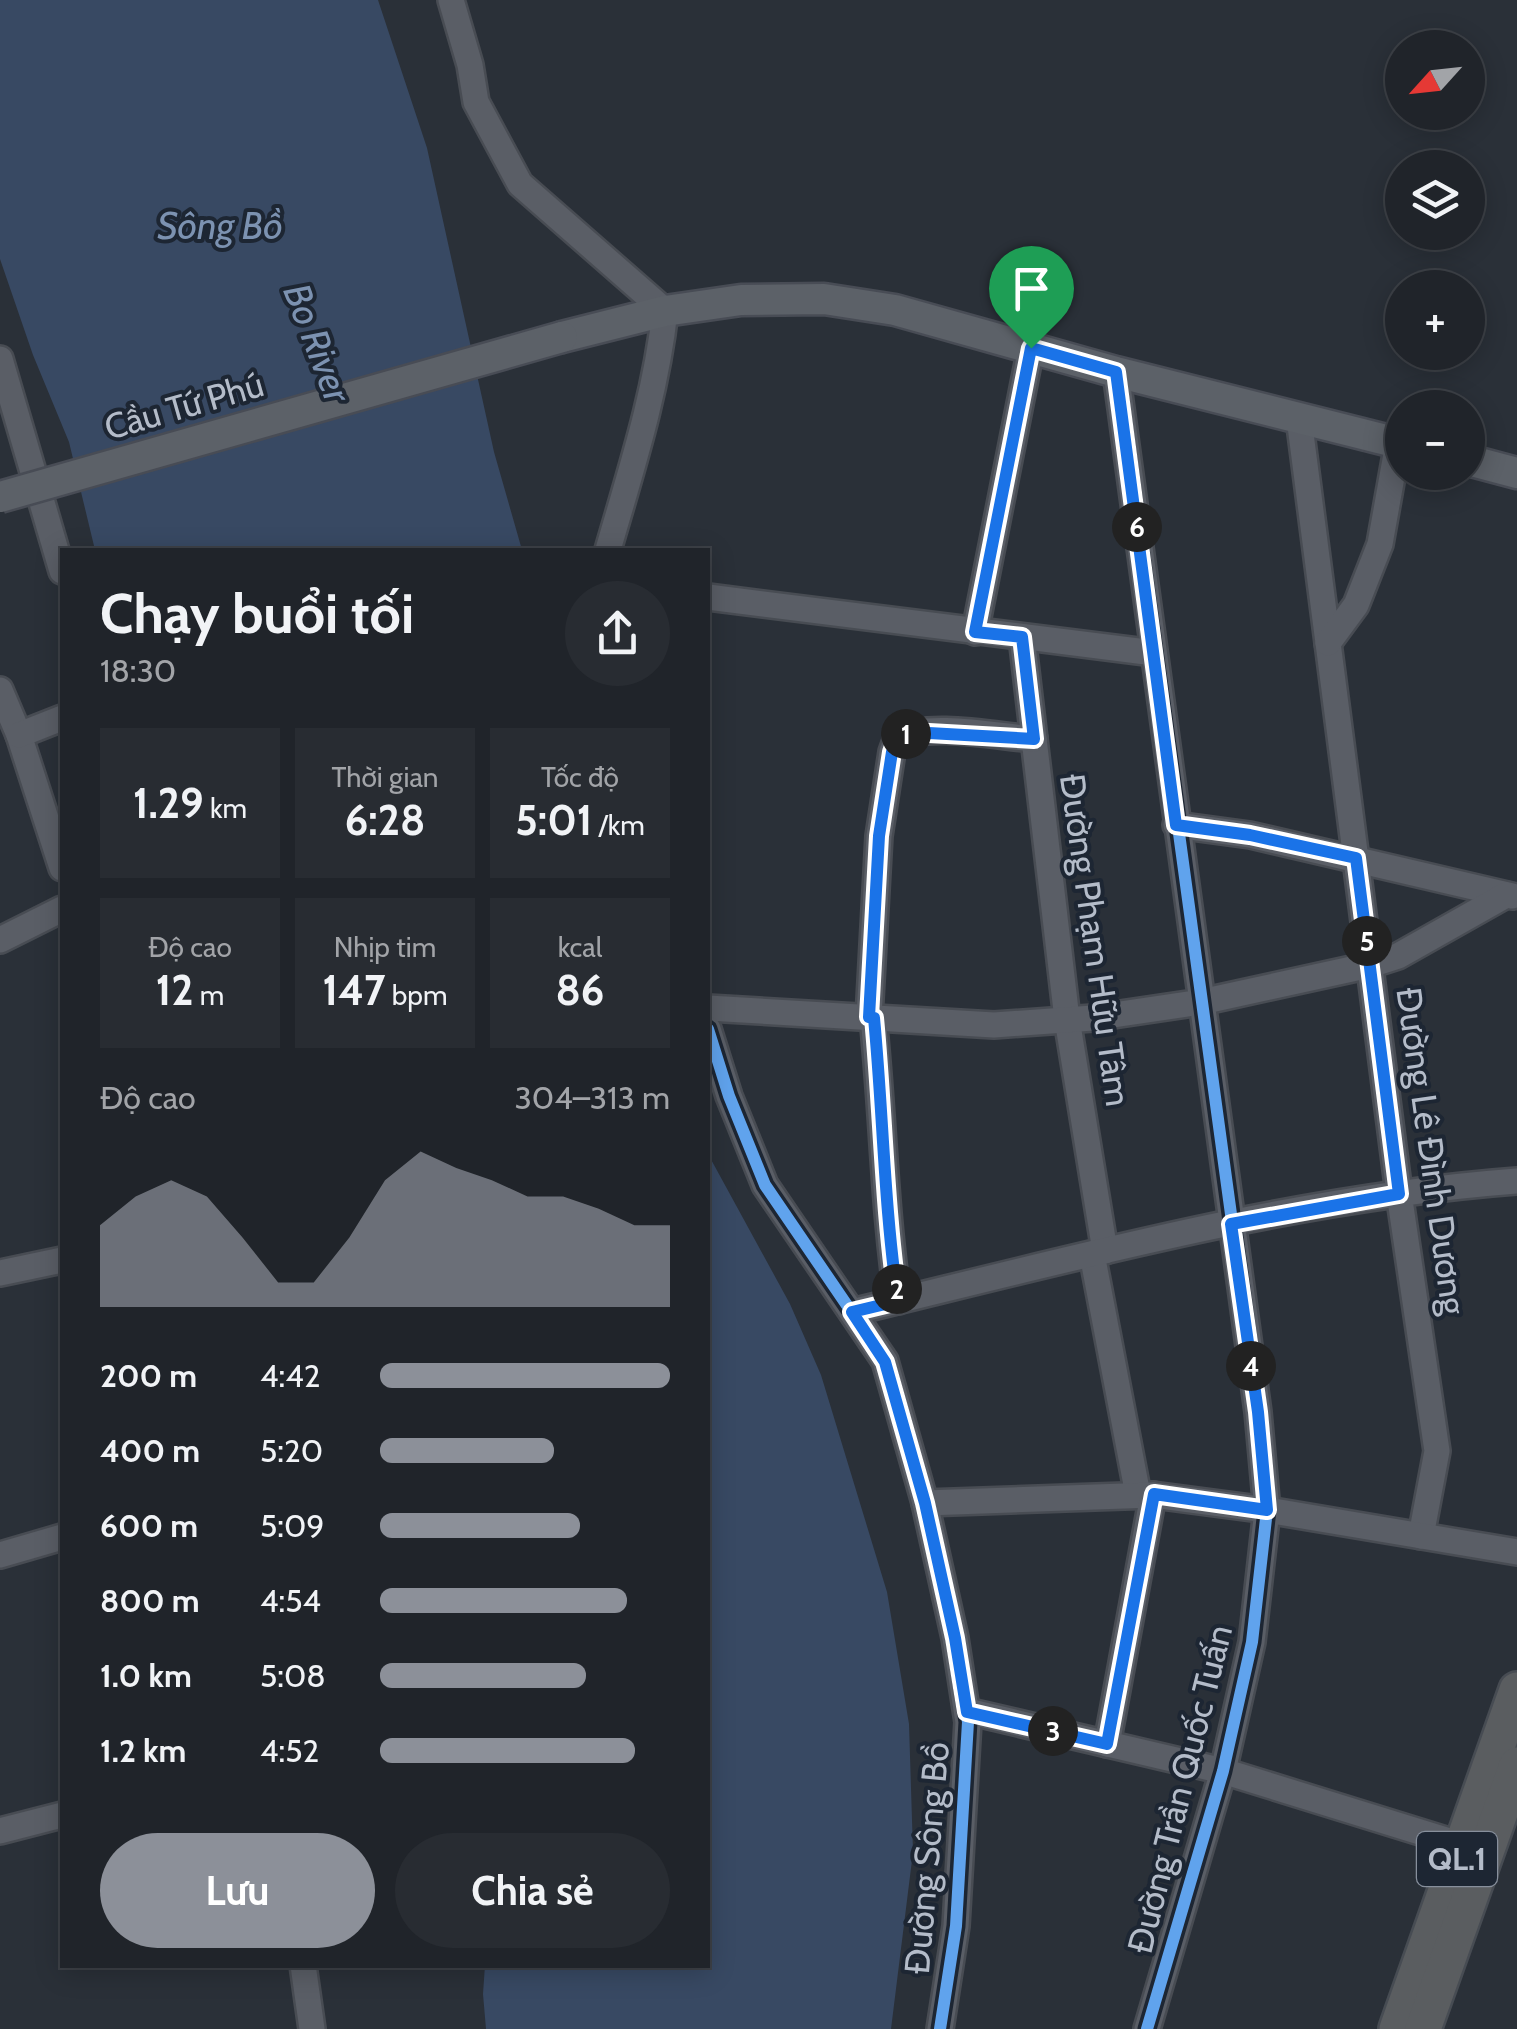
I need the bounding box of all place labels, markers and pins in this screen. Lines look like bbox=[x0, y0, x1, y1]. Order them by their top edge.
pin bbox=[989, 246, 1074, 349]
pin: 6 bbox=[1112, 502, 1162, 552]
pin: 1 bbox=[881, 709, 931, 759]
pin: 5 bbox=[1342, 916, 1392, 966]
pin: 2 bbox=[872, 1264, 922, 1314]
pin: 4 bbox=[1226, 1341, 1276, 1391]
pin: 3 bbox=[1028, 1706, 1078, 1756]

